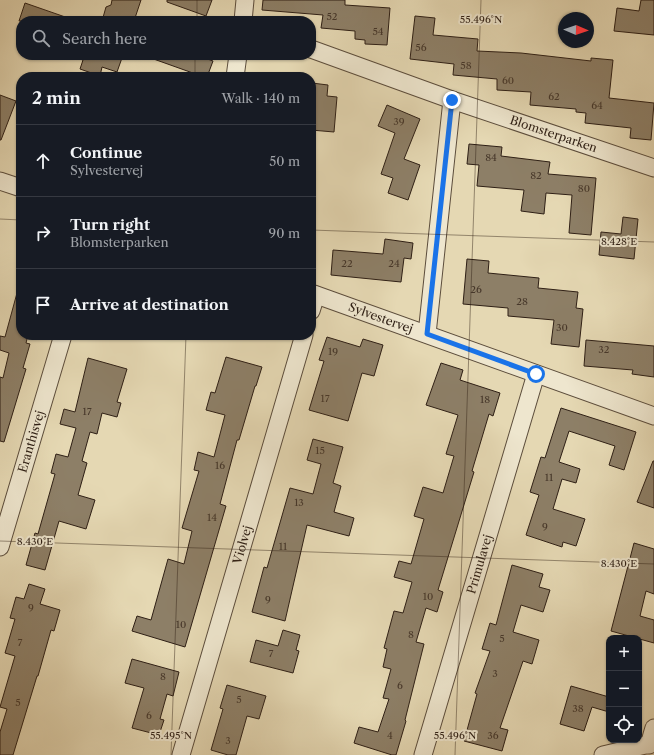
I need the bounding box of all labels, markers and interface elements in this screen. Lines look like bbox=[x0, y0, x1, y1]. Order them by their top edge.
house number: 52 bbox=[326, 10, 338, 23]
north arrow bbox=[558, 12, 594, 48]
text: 55.496°N bbox=[460, 13, 502, 26]
search box bbox=[16, 16, 316, 60]
house number: 54 bbox=[372, 25, 384, 38]
icon: search bbox=[30, 27, 52, 49]
text: Search here bbox=[62, 29, 147, 48]
house number: 56 bbox=[415, 41, 427, 54]
house number: 58 bbox=[460, 59, 472, 72]
house number: 60 bbox=[502, 74, 514, 87]
text: 2 min bbox=[32, 88, 81, 108]
text: Walk · 140 m bbox=[222, 90, 300, 106]
house number: 62 bbox=[548, 90, 560, 103]
route end bbox=[443, 91, 461, 109]
house number: 64 bbox=[591, 99, 603, 112]
street label: Blomsterparken bbox=[508, 112, 600, 155]
house number: 39 bbox=[393, 115, 405, 128]
text: Continue bbox=[70, 143, 142, 162]
icon: ahead bbox=[32, 150, 54, 172]
house number: 84 bbox=[485, 151, 497, 164]
text: 50 m bbox=[269, 153, 300, 169]
text: Sylvestervej bbox=[70, 162, 143, 178]
house number: 82 bbox=[530, 169, 542, 182]
house number: 80 bbox=[578, 182, 590, 195]
text: Turn right bbox=[70, 215, 150, 234]
icon: right bbox=[32, 222, 54, 244]
text: 90 m bbox=[269, 225, 300, 241]
text: Blomsterparken bbox=[70, 234, 169, 250]
text: 8.428°E bbox=[601, 235, 637, 248]
house number: 22 bbox=[341, 257, 353, 270]
house number: 24 bbox=[388, 257, 400, 270]
house number: 26 bbox=[470, 283, 482, 296]
icon: arrive bbox=[32, 294, 54, 316]
text: Arrive at destination bbox=[70, 295, 229, 314]
house number: 28 bbox=[516, 295, 528, 308]
street label: Sylvestervej bbox=[346, 299, 415, 336]
house number: 30 bbox=[556, 321, 568, 334]
house number: 32 bbox=[598, 343, 610, 356]
house number: 19 bbox=[328, 345, 338, 358]
route start bbox=[527, 365, 545, 383]
house number: 17 bbox=[320, 392, 330, 405]
house number: 18 bbox=[480, 393, 490, 406]
house number: 17 bbox=[82, 405, 92, 418]
street label: Eranthisvej bbox=[15, 409, 47, 474]
house number: 15 bbox=[315, 444, 325, 457]
house number: 16 bbox=[215, 459, 225, 472]
house number: 11 bbox=[545, 471, 554, 484]
house number: 13 bbox=[294, 496, 304, 509]
house number: 14 bbox=[207, 511, 217, 524]
house number: 9 bbox=[542, 520, 548, 533]
street label: Violvej bbox=[229, 524, 255, 567]
street label: Primulavej bbox=[463, 533, 495, 596]
text: 8.430°E bbox=[17, 535, 53, 548]
house number: 11 bbox=[279, 540, 288, 553]
text: 8.430°E bbox=[601, 557, 637, 570]
house number: 10 bbox=[423, 590, 433, 603]
house number: 9 bbox=[265, 593, 271, 606]
house number: 9 bbox=[28, 601, 34, 614]
house number: 10 bbox=[176, 618, 186, 631]
house number: 8 bbox=[408, 628, 414, 641]
house number: 5 bbox=[499, 632, 505, 645]
map controls bbox=[606, 635, 642, 743]
button: + bbox=[606, 635, 642, 671]
house number: 7 bbox=[18, 636, 23, 649]
house number: 7 bbox=[269, 647, 274, 660]
house number: 3 bbox=[492, 667, 498, 680]
house number: 8 bbox=[160, 670, 166, 683]
button: − bbox=[606, 671, 642, 707]
house number: 6 bbox=[397, 679, 403, 692]
house number: 5 bbox=[236, 693, 242, 706]
house number: 5 bbox=[15, 696, 21, 709]
house number: 38 bbox=[572, 702, 584, 715]
button: locate bbox=[606, 707, 642, 743]
house number: 6 bbox=[146, 709, 152, 722]
text: 55.495°N bbox=[150, 729, 192, 742]
house number: 4 bbox=[387, 729, 393, 742]
text: 55.496°N bbox=[434, 729, 476, 742]
house number: 36 bbox=[487, 729, 499, 742]
house number: 3 bbox=[225, 734, 231, 747]

